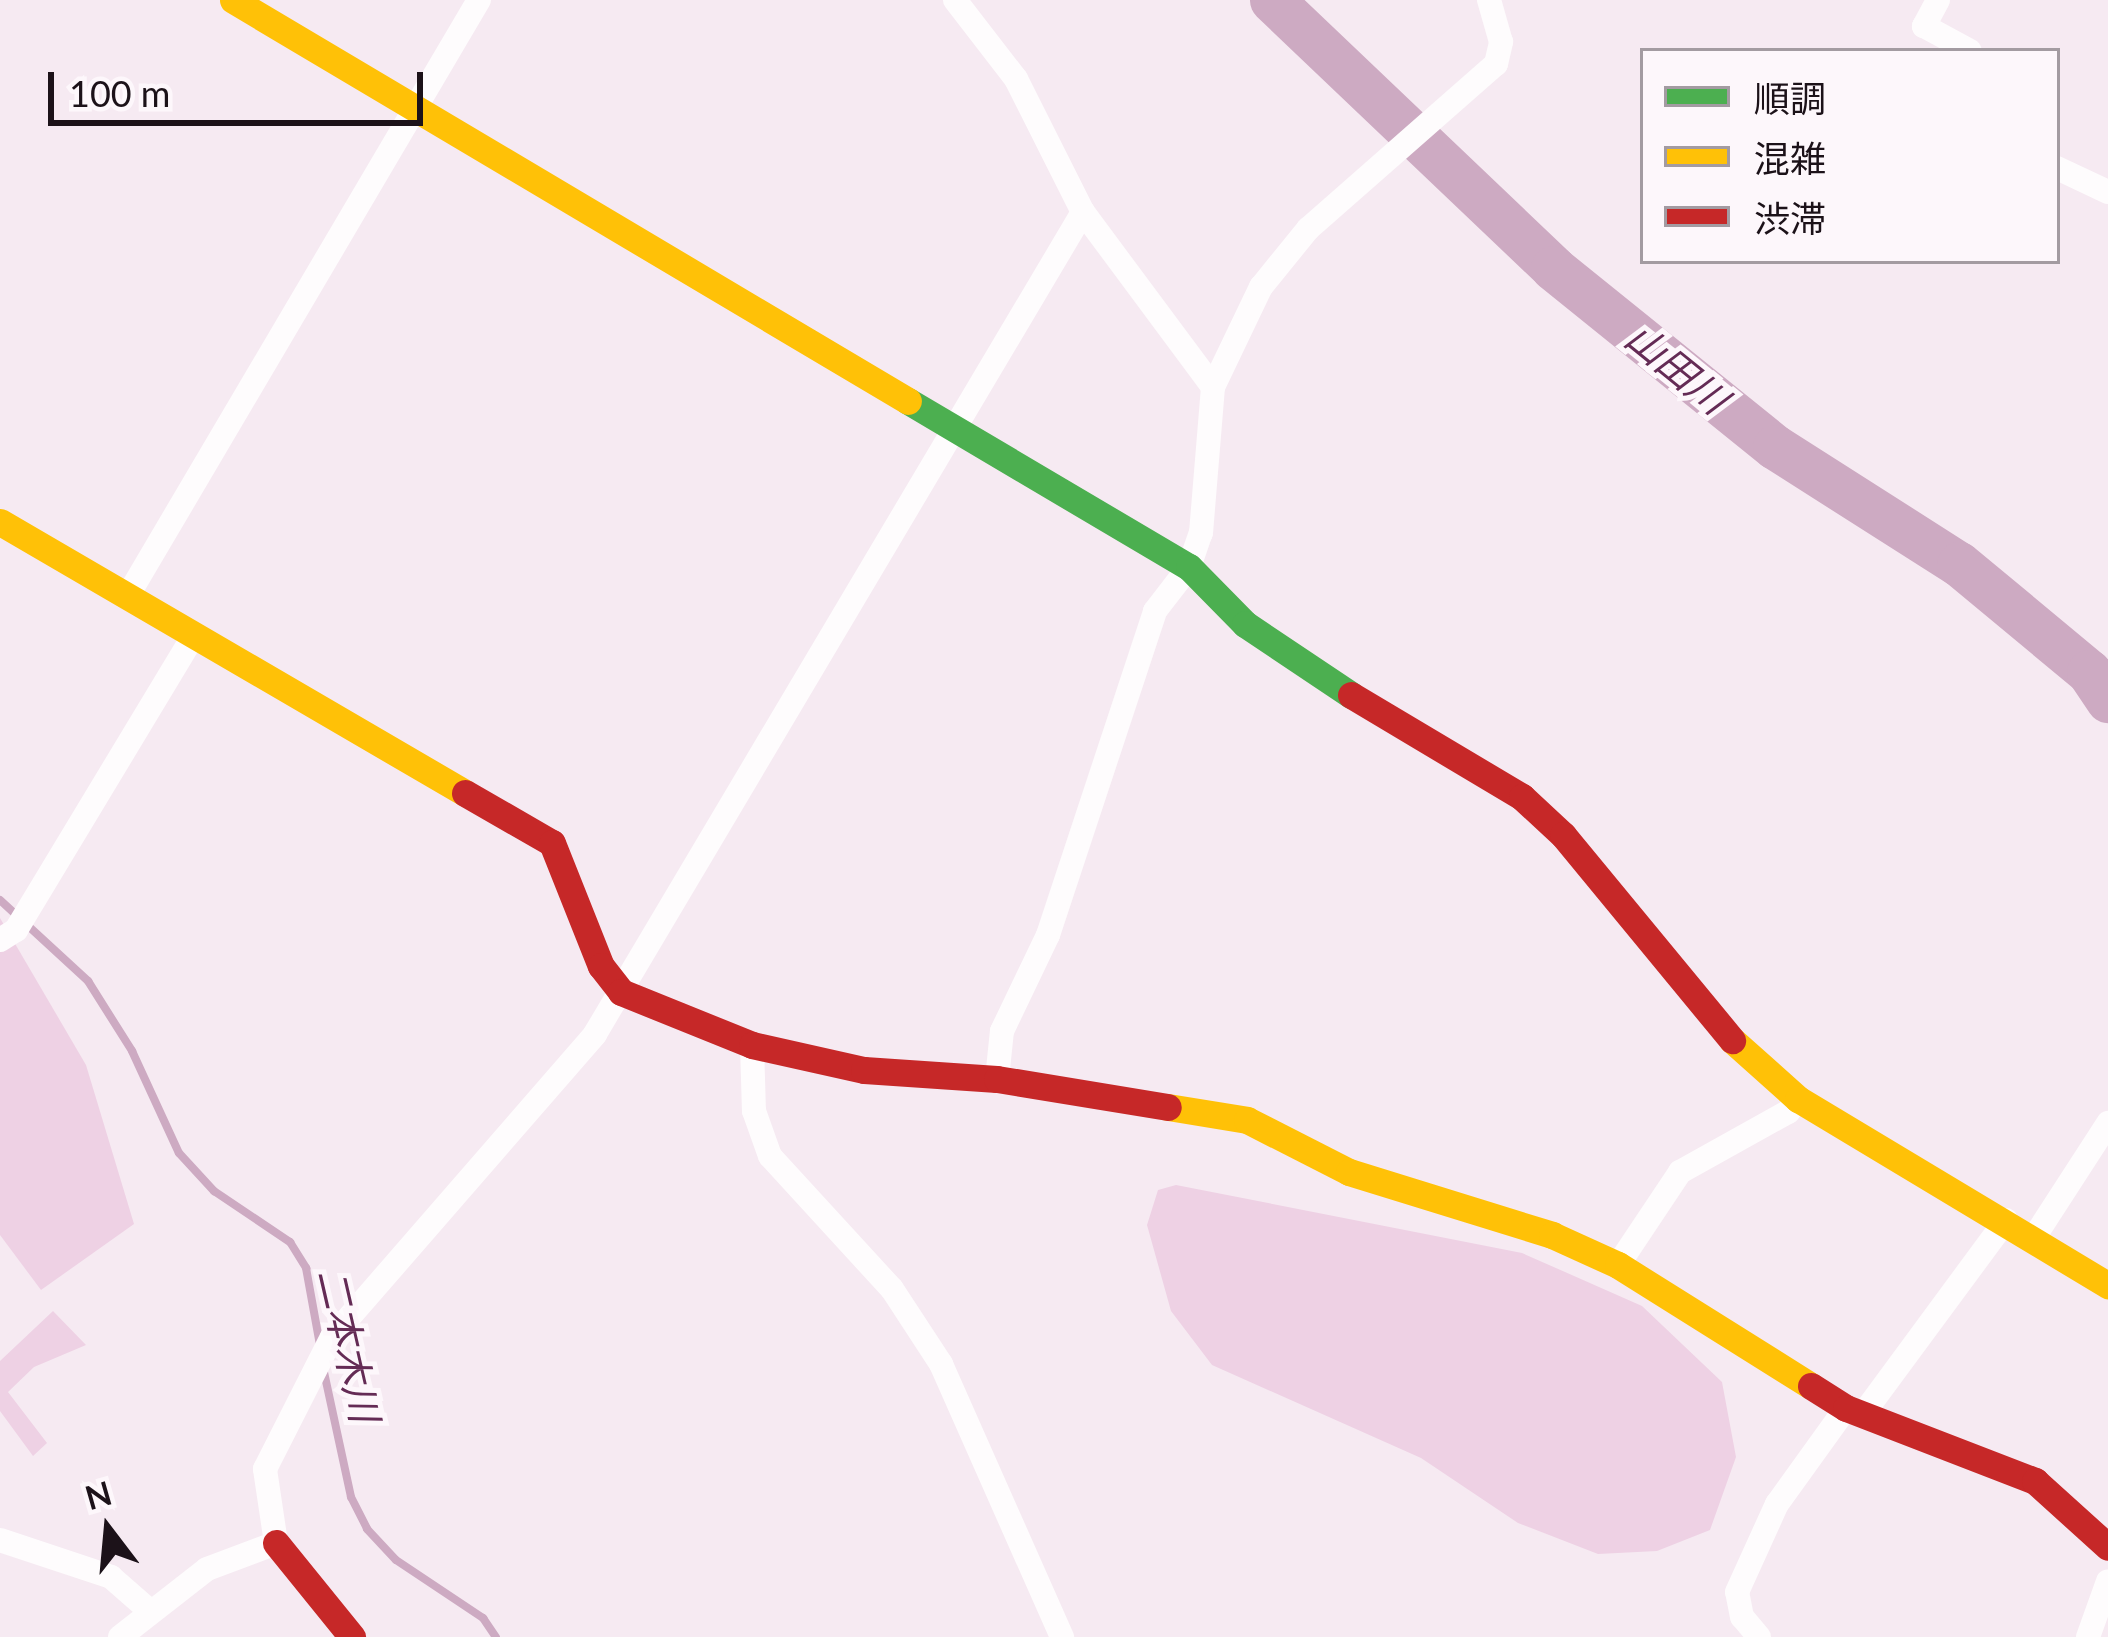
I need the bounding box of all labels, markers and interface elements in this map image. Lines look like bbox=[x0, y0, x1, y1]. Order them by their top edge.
scale bar bbox=[54, 48, 429, 122]
legend bbox=[1640, 48, 2060, 264]
text: 100 m bbox=[69, 71, 170, 115]
text: 順調 bbox=[1754, 76, 1826, 120]
text: 混雑 bbox=[1754, 136, 1826, 180]
text: 渋滞 bbox=[1754, 196, 1826, 240]
water label: 山田川 bbox=[1617, 313, 1737, 423]
water label: 二本木川 bbox=[309, 1264, 389, 1426]
north arrow bbox=[48, 1469, 168, 1589]
text: N bbox=[80, 1472, 116, 1517]

